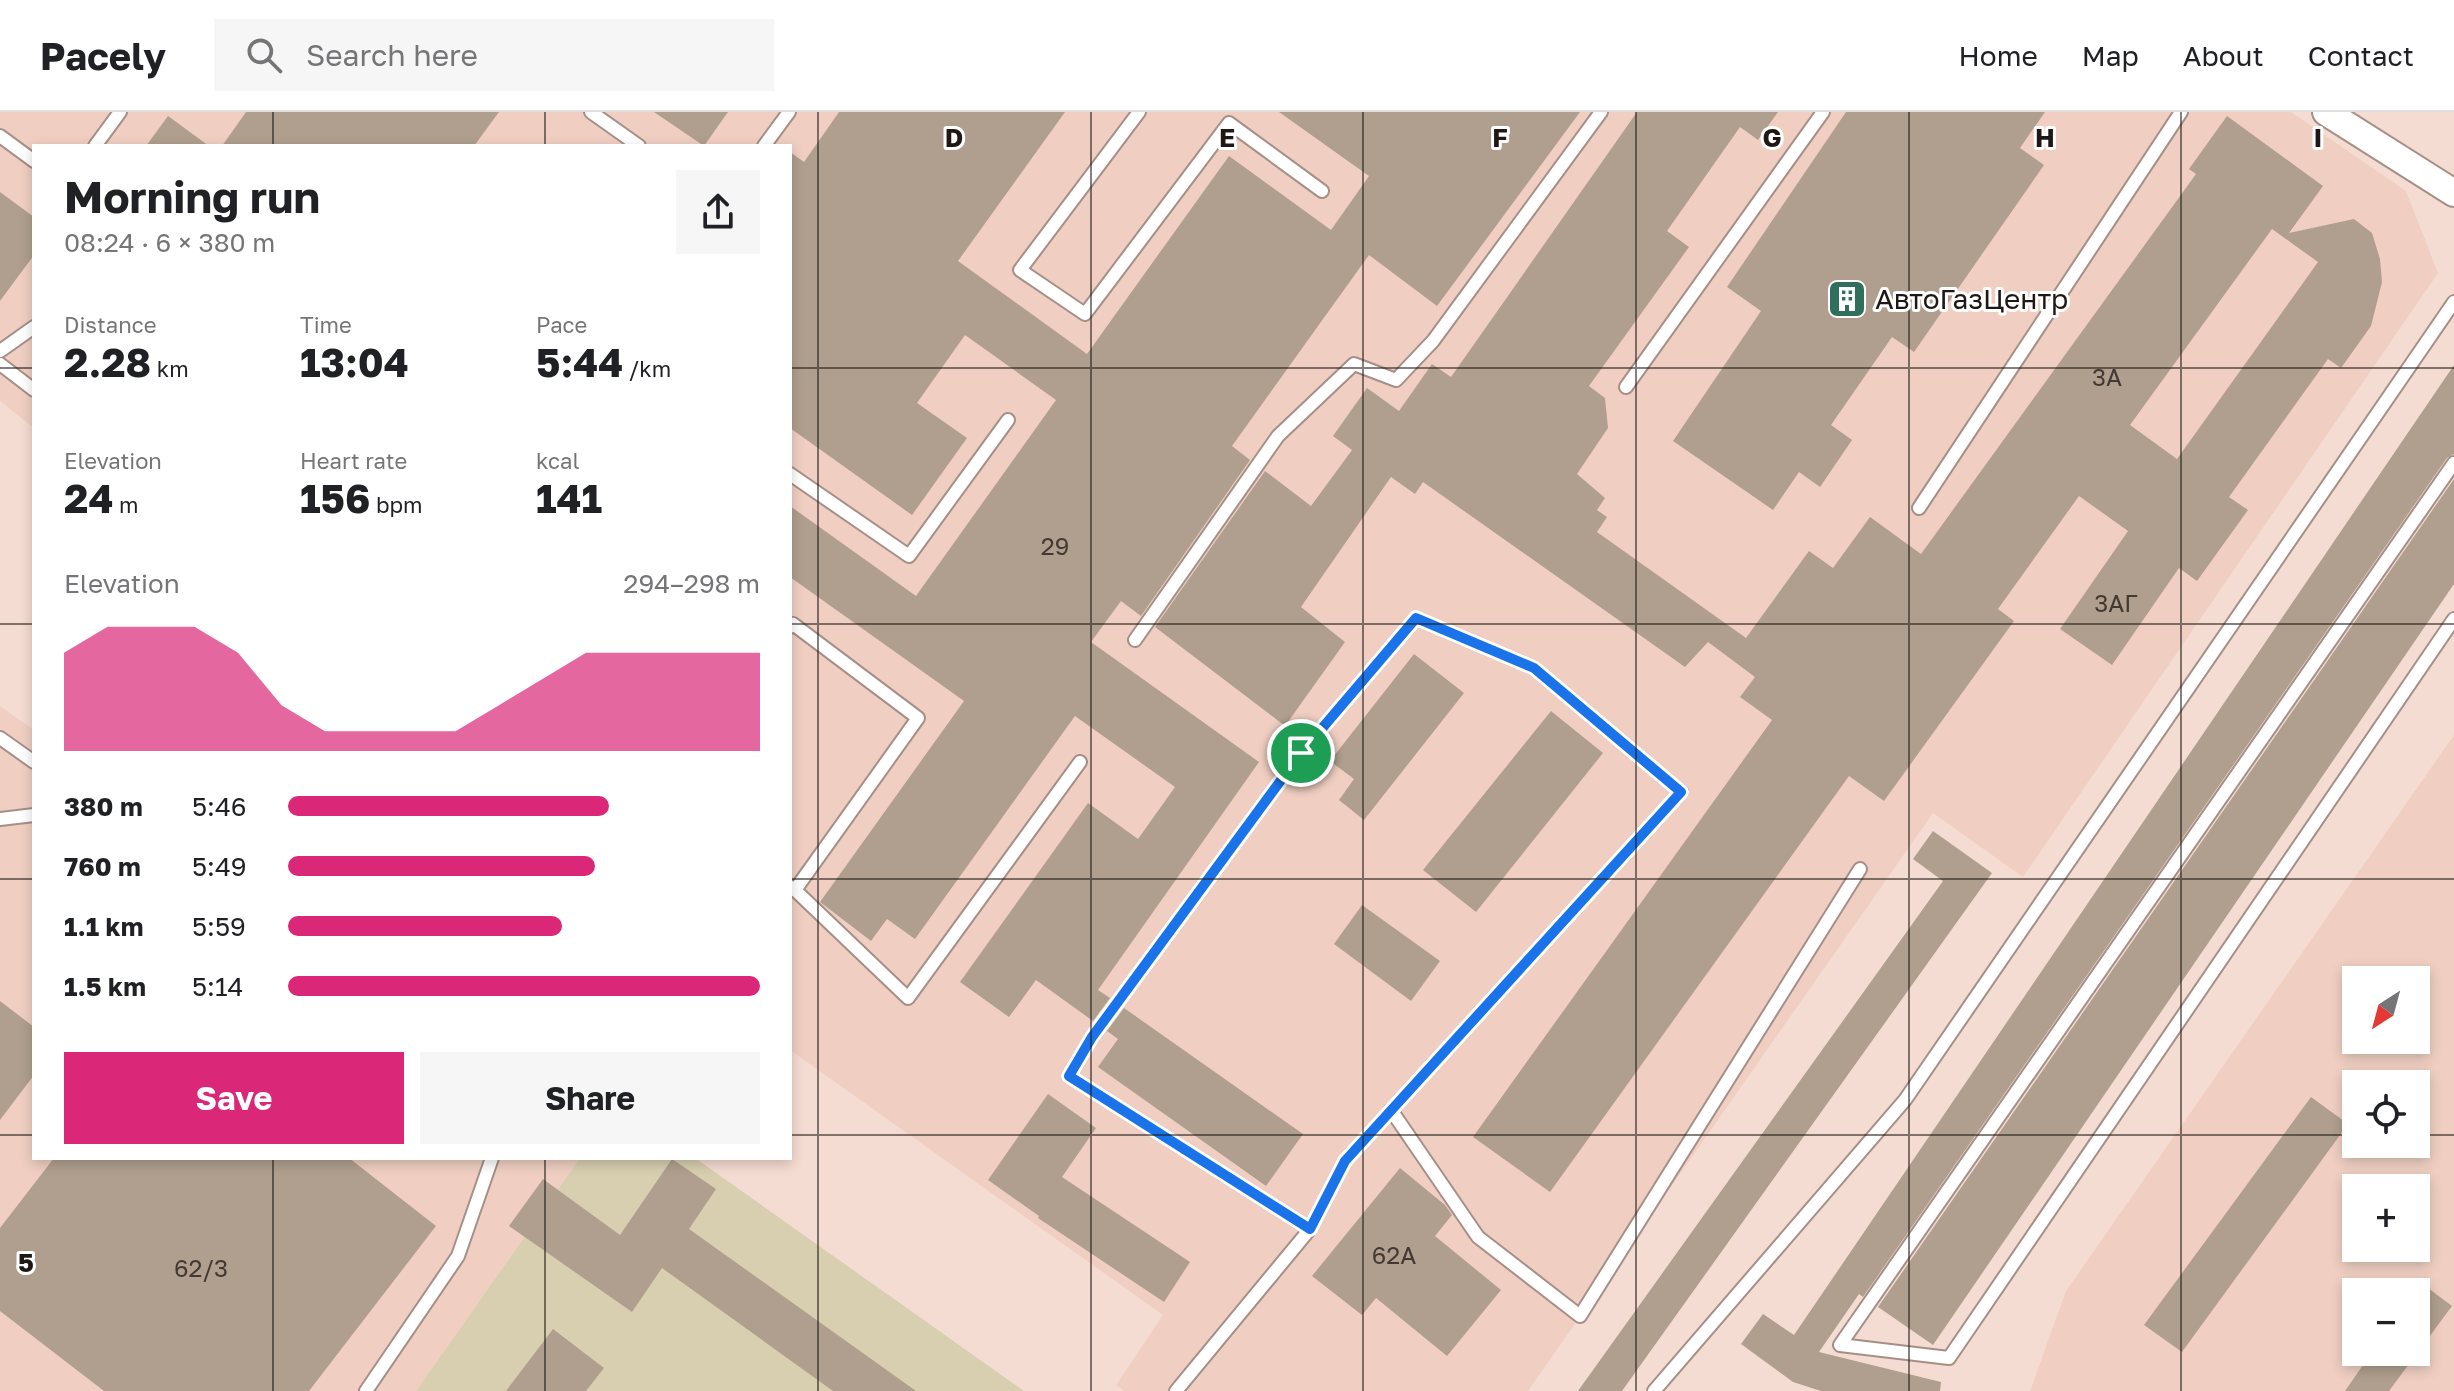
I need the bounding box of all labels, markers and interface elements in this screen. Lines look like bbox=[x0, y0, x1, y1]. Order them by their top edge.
search box bbox=[214, 19, 774, 91]
text: Pacely bbox=[40, 33, 166, 78]
icon: search bbox=[242, 33, 286, 77]
text: Search here bbox=[306, 37, 478, 73]
text: Home bbox=[1959, 39, 2038, 72]
text: Map bbox=[2082, 39, 2139, 72]
text: About bbox=[2183, 39, 2264, 72]
text: Contact bbox=[2308, 39, 2414, 72]
text: D bbox=[945, 122, 963, 153]
text: E bbox=[1219, 122, 1235, 153]
text: F bbox=[1492, 122, 1508, 153]
text: G bbox=[1762, 122, 1782, 153]
text: H bbox=[2035, 122, 2055, 153]
text: I bbox=[2314, 122, 2322, 153]
text: Morning run bbox=[64, 170, 320, 223]
button: share bbox=[676, 170, 760, 254]
text: 08:24 · 6 × 380 m bbox=[64, 227, 275, 258]
building icon: АвтоГазЦентр bbox=[1826, 278, 1868, 320]
place label: АвтоГазЦентр bbox=[1875, 282, 2068, 315]
text: Distance bbox=[64, 311, 156, 338]
text: Time bbox=[300, 311, 352, 338]
text: Pace bbox=[536, 311, 587, 338]
text: 2.28 bbox=[64, 338, 151, 386]
text: 13:04 bbox=[300, 338, 409, 386]
text: 5:44 bbox=[536, 338, 623, 386]
text: km bbox=[151, 355, 189, 382]
text: /km bbox=[623, 355, 671, 382]
house number: 3А bbox=[2092, 362, 2122, 391]
text: Elevation bbox=[64, 447, 162, 474]
text: Heart rate bbox=[300, 447, 407, 474]
text: kcal bbox=[536, 447, 579, 474]
text: 24 bbox=[64, 474, 113, 522]
text: 156 bbox=[300, 474, 370, 522]
text: 141 bbox=[536, 474, 602, 522]
text: m bbox=[113, 491, 138, 518]
text: bpm bbox=[370, 491, 422, 518]
house number: 29 bbox=[1041, 531, 1069, 560]
text: Elevation bbox=[64, 568, 180, 599]
text: 294–298 m bbox=[623, 568, 760, 599]
house number: 3АГ bbox=[2094, 588, 2138, 617]
pin bbox=[1267, 719, 1335, 787]
icon: arrive bbox=[1279, 731, 1323, 775]
text: 380 m bbox=[64, 791, 143, 822]
text: 5:46 bbox=[192, 791, 246, 822]
text: 760 m bbox=[64, 851, 141, 882]
text: 5:49 bbox=[192, 851, 246, 882]
text: 1.1 km bbox=[64, 911, 143, 942]
text: 5:59 bbox=[192, 911, 246, 942]
north arrow bbox=[2342, 966, 2430, 1054]
map controls bbox=[2342, 966, 2430, 1366]
text: 1.5 km bbox=[64, 971, 146, 1002]
text: 5:14 bbox=[192, 971, 243, 1002]
button: Save bbox=[64, 1052, 404, 1144]
button: Share bbox=[420, 1052, 760, 1144]
button: locate bbox=[2342, 1070, 2430, 1158]
button: + bbox=[2342, 1174, 2430, 1262]
house number: 62А bbox=[1372, 1240, 1416, 1269]
text: 5 bbox=[18, 1247, 34, 1278]
house number: 62/3 bbox=[174, 1253, 228, 1282]
button: − bbox=[2342, 1278, 2430, 1366]

